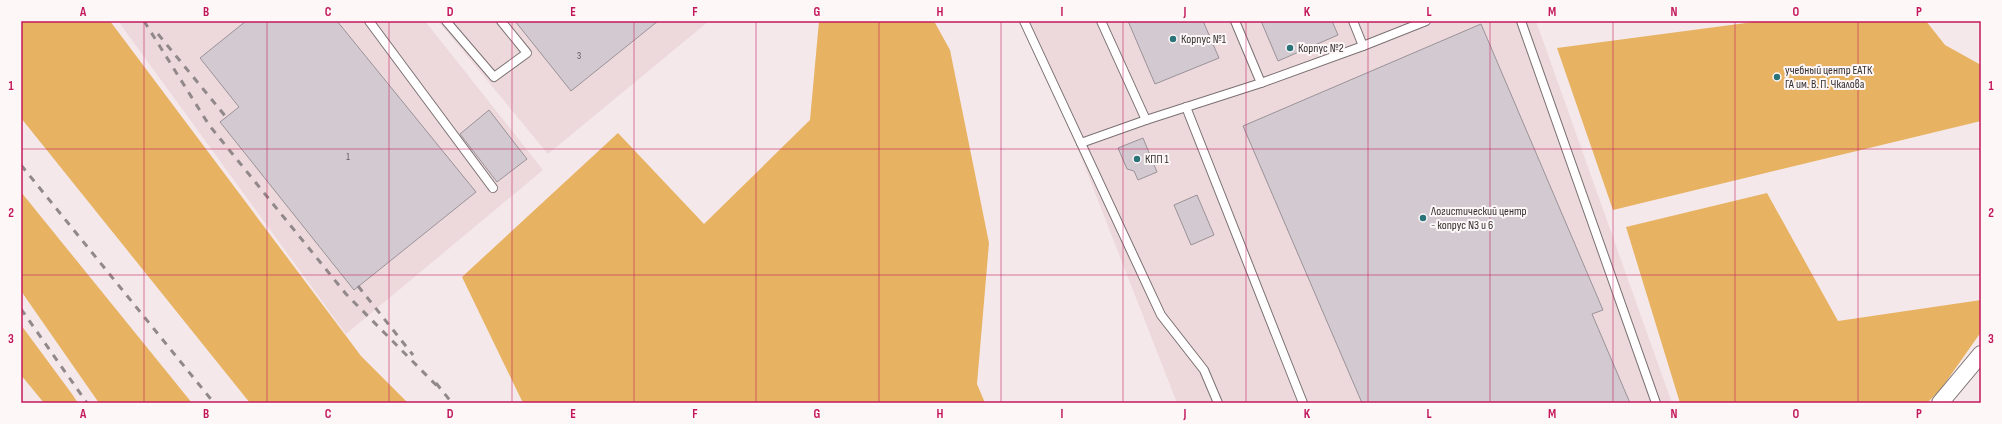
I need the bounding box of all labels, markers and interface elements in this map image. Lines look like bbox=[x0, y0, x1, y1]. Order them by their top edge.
text: A bbox=[79, 4, 87, 20]
text: B bbox=[203, 4, 209, 20]
text: C bbox=[325, 4, 332, 20]
text: D bbox=[447, 4, 454, 20]
text: E bbox=[570, 4, 576, 20]
text: F bbox=[692, 4, 698, 20]
text: G bbox=[814, 4, 821, 20]
text: H bbox=[937, 4, 944, 20]
text: I bbox=[1061, 4, 1064, 20]
text: J bbox=[1183, 4, 1187, 20]
text: K bbox=[1304, 4, 1311, 20]
text: L bbox=[1426, 4, 1432, 20]
text: M bbox=[1548, 4, 1556, 20]
text: N bbox=[1671, 4, 1678, 20]
text: O bbox=[1793, 4, 1800, 20]
text: P bbox=[1916, 4, 1922, 20]
place label: Корпус №1 bbox=[1181, 32, 1227, 47]
marker: Корпус №1 bbox=[1168, 34, 1178, 44]
place label: Корпус №2 bbox=[1298, 41, 1344, 56]
marker: Корпус №2 bbox=[1285, 43, 1295, 53]
house number: 3 bbox=[577, 50, 581, 62]
place label: учебный центр ЕАТК ГА им. В. П. Чкалова bbox=[1785, 63, 1873, 92]
marker: учебный центр ЕАТК ГА им. В. П. Чкалова bbox=[1772, 72, 1782, 82]
text: 1 bbox=[8, 78, 14, 94]
text: 1 bbox=[1988, 78, 1994, 94]
house number: 1 bbox=[346, 151, 350, 163]
place label: КПП 1 bbox=[1145, 152, 1169, 167]
marker: КПП 1 bbox=[1132, 154, 1142, 164]
place label: Логистический центр - копрус N3 и 6 bbox=[1430, 204, 1527, 233]
text: 2 bbox=[8, 205, 14, 221]
text: 2 bbox=[1988, 205, 1994, 221]
marker: Логистический центр - копрус N3 и 6 bbox=[1418, 213, 1428, 223]
text: 3 bbox=[8, 331, 14, 347]
text: 3 bbox=[1988, 331, 1994, 347]
text: A bbox=[79, 406, 87, 422]
text: B bbox=[203, 406, 209, 422]
text: C bbox=[325, 406, 332, 422]
text: D bbox=[447, 406, 454, 422]
text: E bbox=[570, 406, 576, 422]
text: F bbox=[692, 406, 698, 422]
text: G bbox=[814, 406, 821, 422]
text: H bbox=[937, 406, 944, 422]
text: I bbox=[1061, 406, 1064, 422]
text: J bbox=[1183, 406, 1187, 422]
text: K bbox=[1304, 406, 1311, 422]
text: L bbox=[1426, 406, 1432, 422]
text: M bbox=[1548, 406, 1556, 422]
text: N bbox=[1671, 406, 1678, 422]
text: O bbox=[1793, 406, 1800, 422]
text: P bbox=[1916, 406, 1922, 422]

